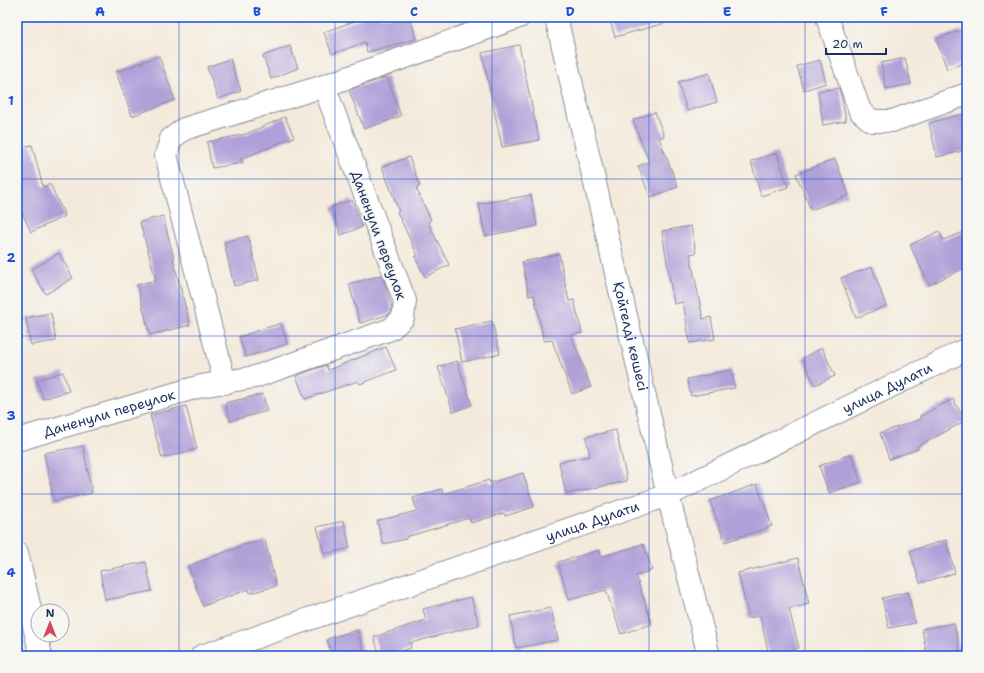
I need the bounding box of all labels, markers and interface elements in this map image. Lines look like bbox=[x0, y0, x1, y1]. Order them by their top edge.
text: A bbox=[95, 3, 105, 20]
text: B bbox=[253, 3, 261, 20]
text: C bbox=[410, 3, 418, 20]
text: D bbox=[565, 3, 575, 20]
text: E bbox=[723, 3, 732, 20]
text: F bbox=[880, 3, 888, 20]
scale bar bbox=[826, 30, 886, 56]
text: 20 m bbox=[832, 36, 863, 52]
text: 1 bbox=[8, 92, 14, 109]
street label: Даненули переулок bbox=[347, 168, 411, 303]
text: 2 bbox=[6, 249, 16, 266]
street label: Қойгелді көшесі bbox=[609, 280, 652, 393]
street label: улица Дулати bbox=[839, 358, 935, 417]
street label: Даненули переулок bbox=[41, 385, 178, 441]
text: 3 bbox=[6, 407, 16, 424]
street label: улица Дулати bbox=[543, 497, 641, 546]
text: 4 bbox=[6, 564, 16, 581]
north arrow bbox=[30, 603, 70, 643]
text: N bbox=[46, 606, 55, 621]

